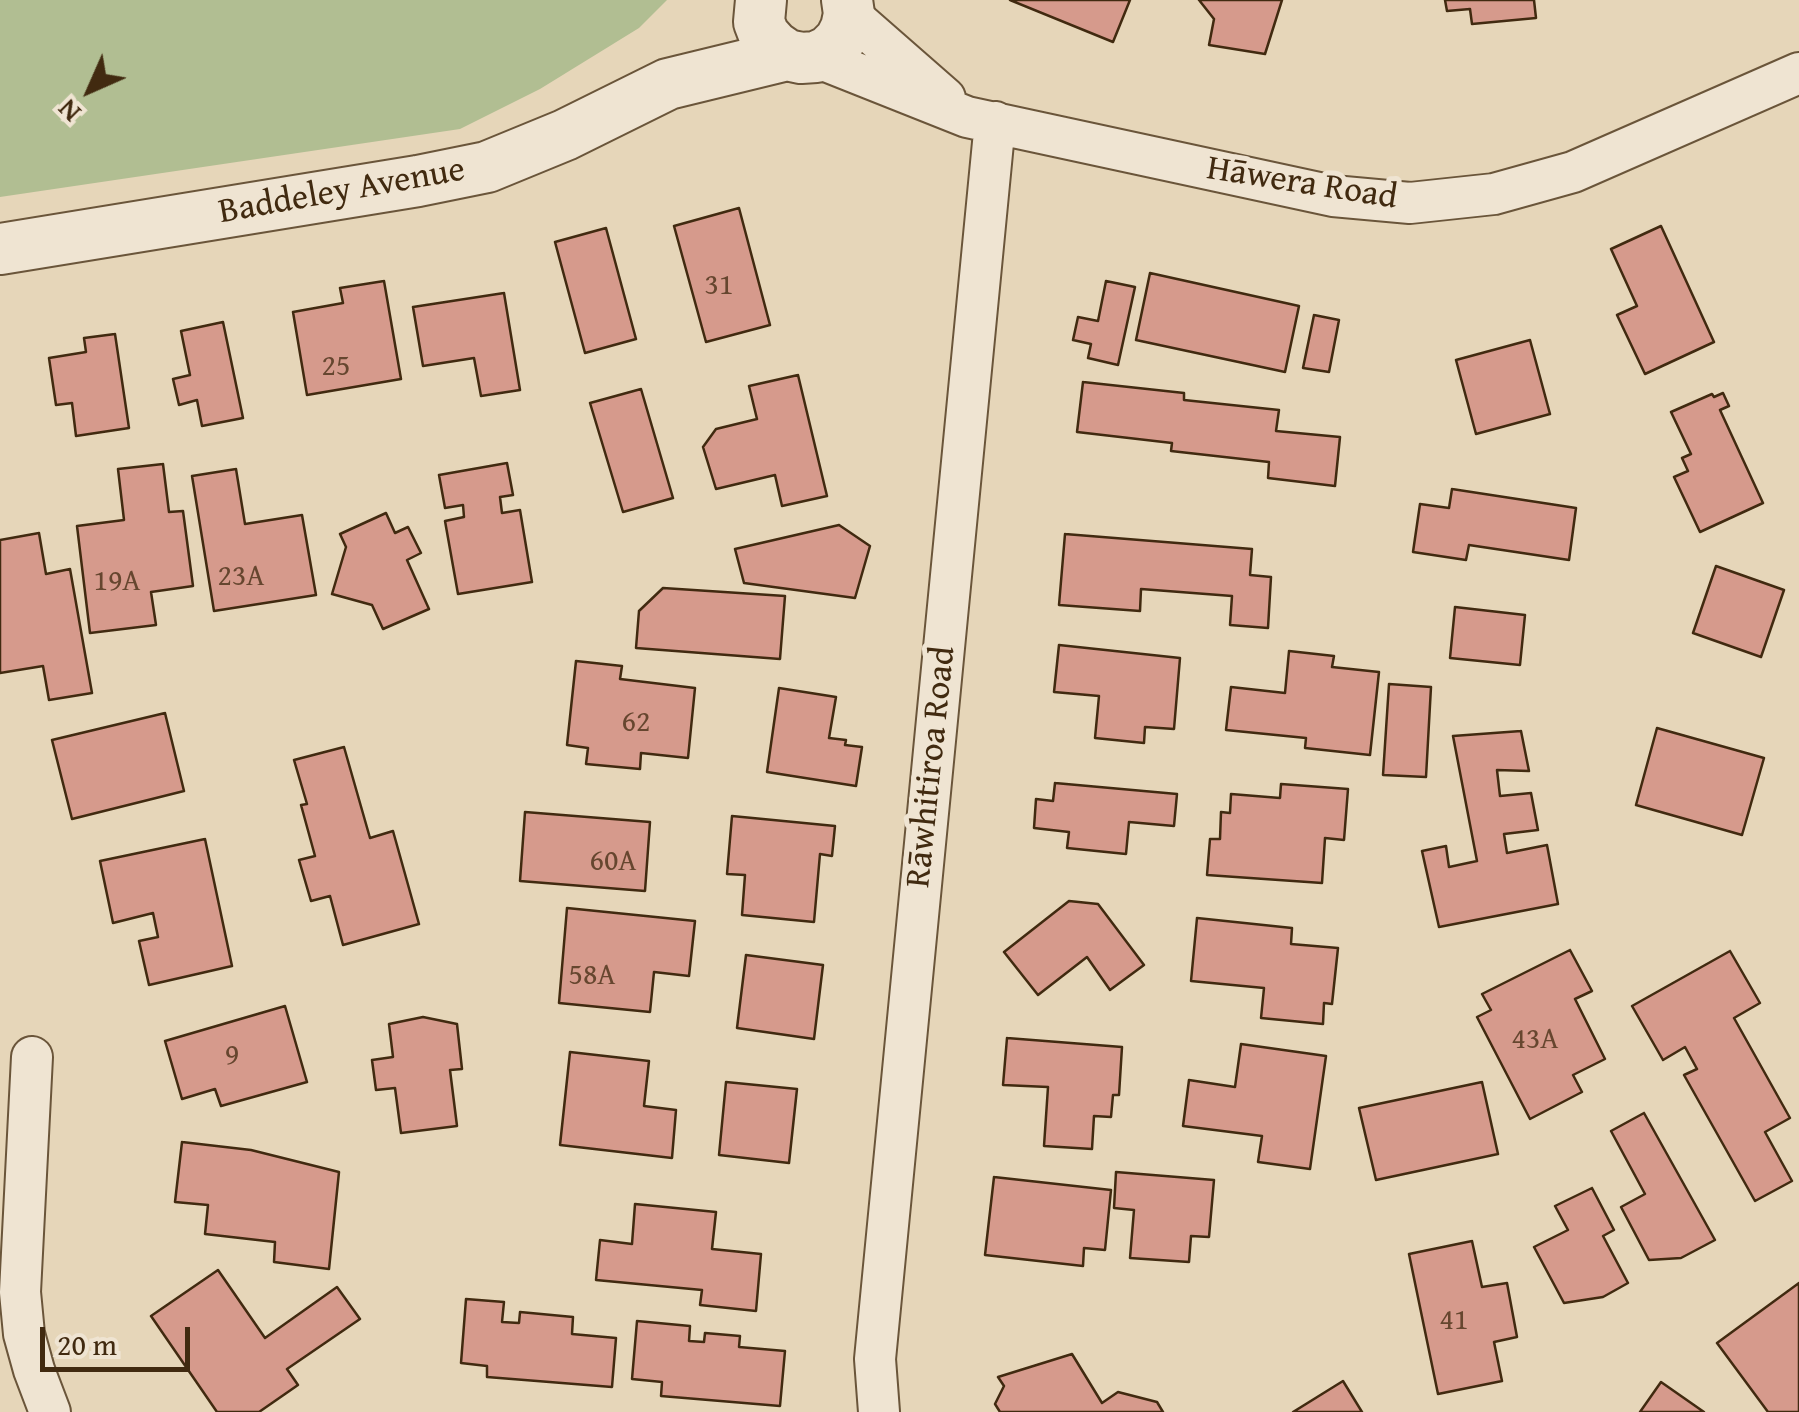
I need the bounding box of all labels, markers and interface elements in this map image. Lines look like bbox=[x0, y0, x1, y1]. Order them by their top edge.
north arrow bbox=[40, 40, 140, 140]
text: N bbox=[47, 90, 90, 133]
street label: Hāwera Road bbox=[1204, 148, 1400, 220]
street label: Baddeley Avenue bbox=[216, 150, 468, 234]
house number: 31 bbox=[705, 268, 733, 304]
house number: 25 bbox=[322, 349, 350, 385]
house number: 23A bbox=[217, 559, 265, 595]
house number: 19A bbox=[93, 564, 141, 600]
street label: Rāwhitiroa Road bbox=[898, 644, 966, 890]
house number: 62 bbox=[622, 705, 650, 741]
house number: 60A bbox=[589, 844, 637, 880]
house number: 58A bbox=[568, 958, 616, 994]
house number: 43A bbox=[1511, 1022, 1559, 1058]
house number: 9 bbox=[225, 1038, 239, 1074]
house number: 41 bbox=[1440, 1303, 1468, 1339]
scale bar bbox=[45, 1307, 195, 1369]
text: 20 m bbox=[57, 1322, 117, 1366]

